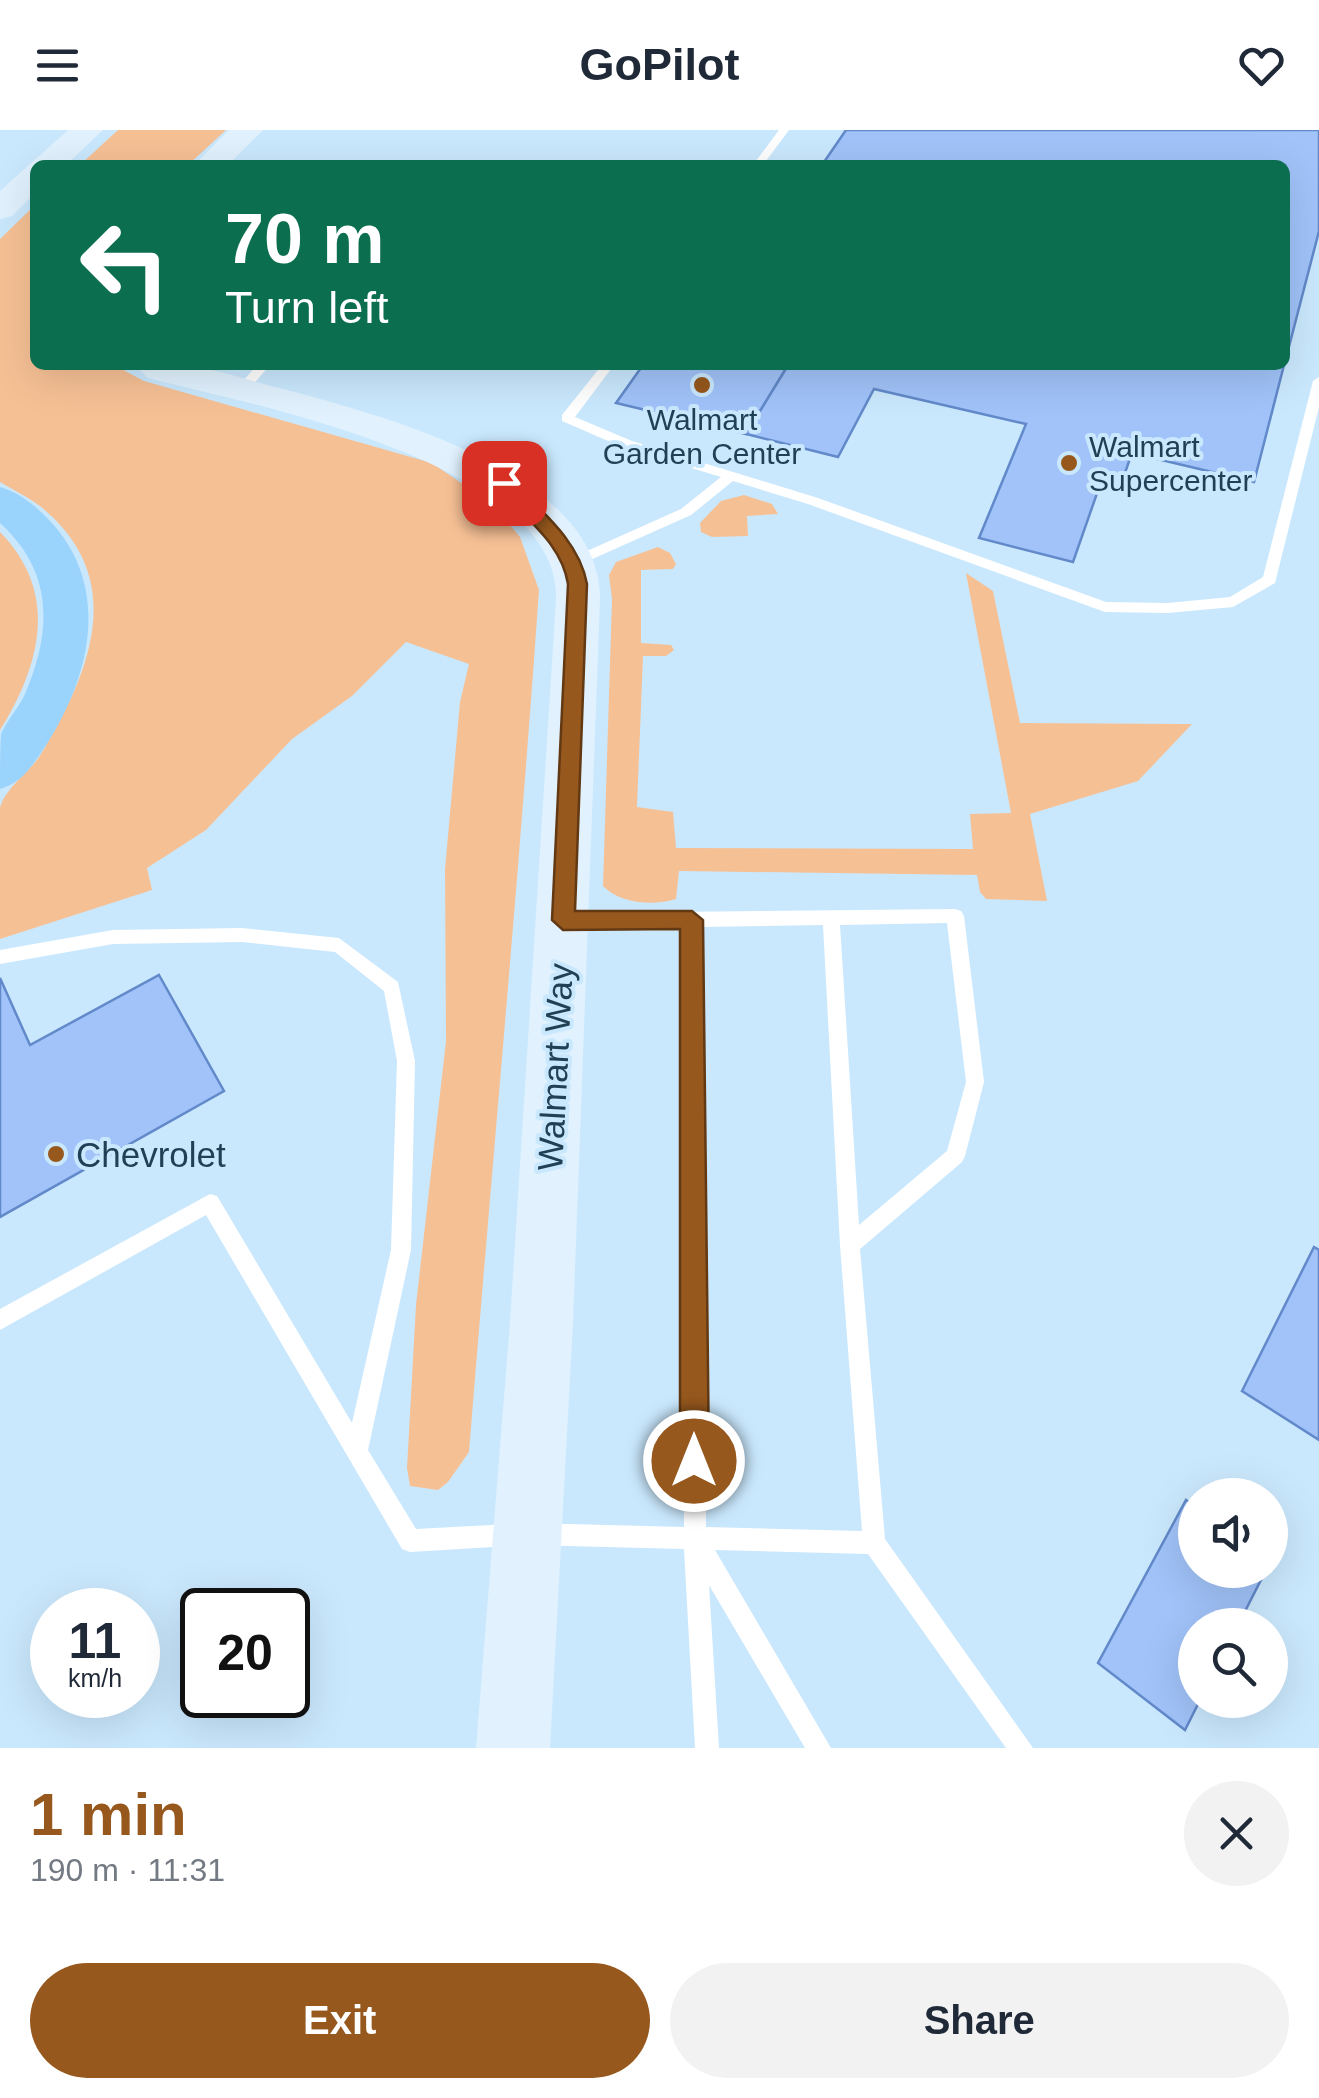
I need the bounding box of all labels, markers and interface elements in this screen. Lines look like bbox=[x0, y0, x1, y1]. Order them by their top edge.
icon: menu bbox=[30, 38, 85, 93]
icon: heart bbox=[1234, 38, 1289, 93]
text: GoPilot bbox=[580, 39, 739, 90]
icon: left bbox=[60, 200, 190, 330]
text: 70 m bbox=[225, 200, 385, 278]
text: Turn left bbox=[225, 282, 388, 333]
marker: Walmart Garden Center bbox=[691, 374, 713, 396]
place label: Walmart Garden Center bbox=[603, 403, 801, 470]
place label: Walmart Supercenter bbox=[1089, 430, 1252, 497]
pin bbox=[462, 441, 547, 526]
marker: Walmart Supercenter bbox=[1058, 452, 1080, 474]
icon: arrive bbox=[477, 456, 532, 511]
street label: Walmart Way bbox=[530, 962, 580, 1172]
place label: Chevrolet bbox=[76, 1135, 226, 1174]
marker: Chevrolet bbox=[45, 1143, 67, 1165]
position arrow bbox=[642, 1409, 746, 1513]
map controls bbox=[1178, 1478, 1288, 1718]
button: sound bbox=[1178, 1478, 1288, 1588]
speed limit sign: 20 bbox=[180, 1588, 310, 1718]
button: search bbox=[1178, 1608, 1288, 1718]
text: 11 bbox=[69, 1613, 121, 1669]
text: km/h bbox=[68, 1664, 122, 1692]
text: 1 min bbox=[30, 1781, 187, 1848]
button: close bbox=[1184, 1781, 1289, 1886]
text: 190 m · 11:31 bbox=[30, 1852, 225, 1888]
button: Exit bbox=[30, 1963, 650, 2078]
button: Share bbox=[670, 1963, 1289, 2078]

